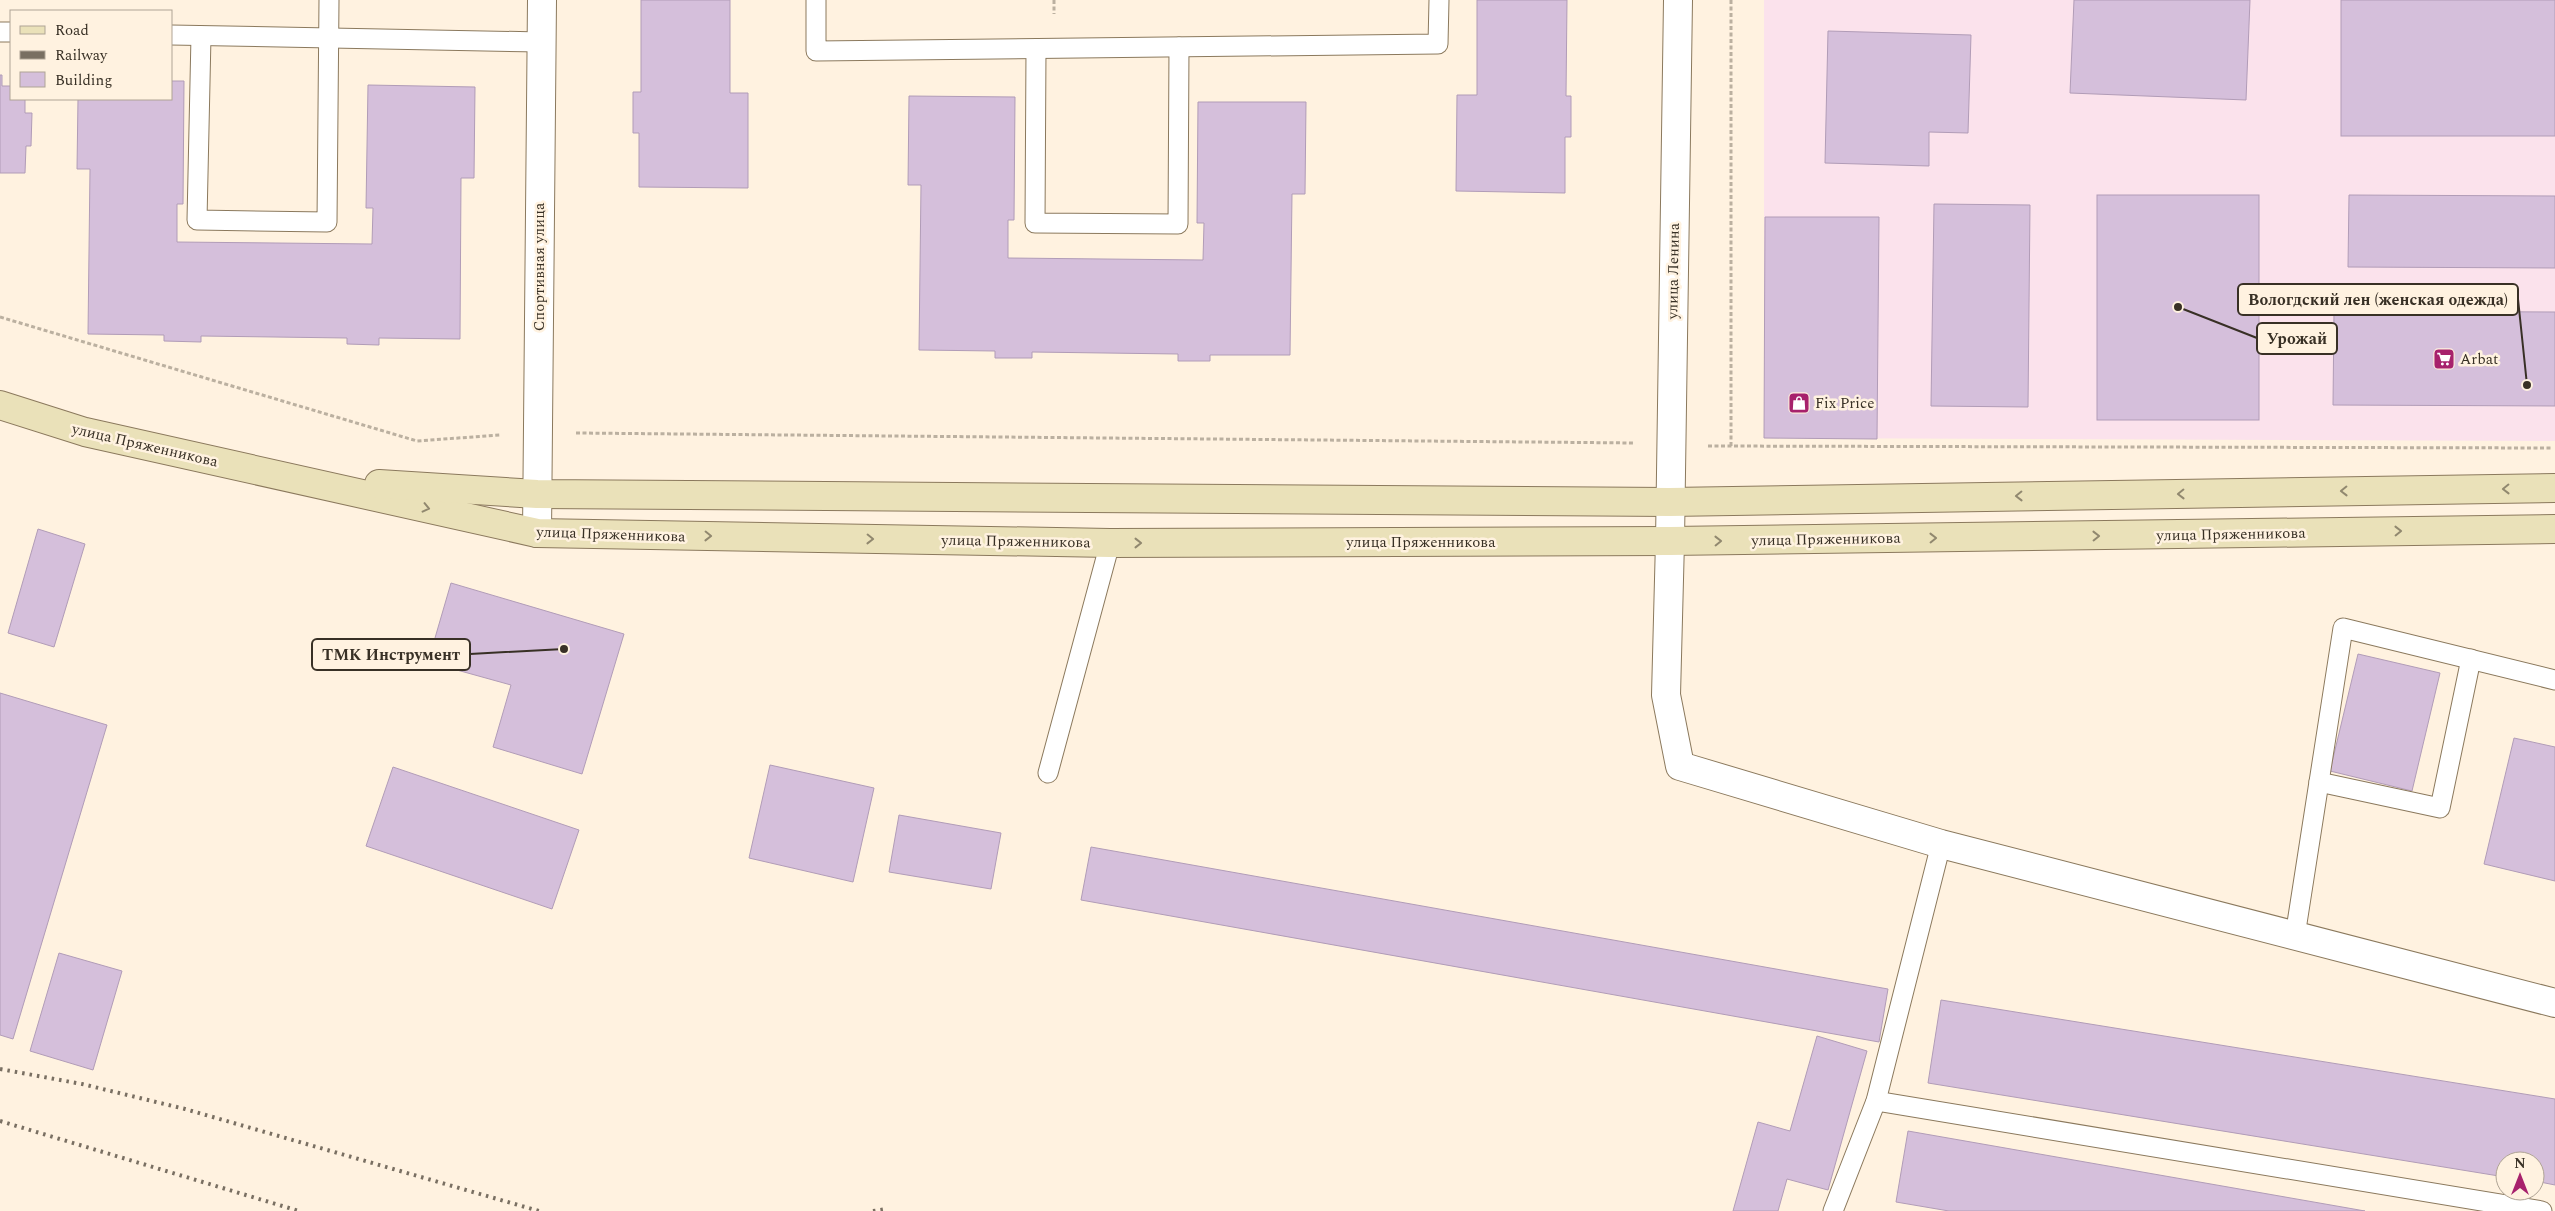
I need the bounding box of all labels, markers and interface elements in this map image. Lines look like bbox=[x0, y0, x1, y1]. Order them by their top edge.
legend bbox=[10, 10, 172, 100]
text: Road bbox=[55, 19, 89, 42]
text: Railway bbox=[55, 44, 108, 67]
text: Building bbox=[55, 69, 112, 92]
street label: Спортивная улица bbox=[528, 202, 551, 331]
street label: улица Ленина bbox=[1661, 222, 1686, 320]
callout: Вологдский лен (женская одежда) bbox=[2238, 284, 2518, 315]
text: Вологдский лен (женская одежда) bbox=[2248, 288, 2508, 312]
callout: Урожай bbox=[2257, 323, 2337, 354]
text: Урожай bbox=[2267, 327, 2327, 351]
supermarket icon: Arbat bbox=[2432, 347, 2456, 371]
place label: Arbat bbox=[2460, 348, 2498, 371]
shop icon: Fix Price bbox=[1787, 391, 1811, 415]
place label: Fix Price bbox=[1815, 392, 1874, 415]
street label: улица Пряженникова bbox=[69, 417, 221, 474]
one-way arrow bbox=[2502, 484, 2510, 494]
one-way arrow bbox=[2340, 486, 2348, 497]
one-way arrow bbox=[2177, 489, 2185, 499]
one-way arrow bbox=[2015, 491, 2023, 502]
one-way arrow bbox=[421, 502, 430, 513]
street label: улица Пряженникова bbox=[535, 520, 687, 549]
street label: улица Пряженникова bbox=[2155, 522, 2307, 547]
one-way arrow bbox=[2395, 526, 2403, 537]
street label: улица Пряженникова bbox=[1750, 527, 1902, 552]
street label: улица Пряженникова bbox=[940, 529, 1091, 554]
one-way arrow bbox=[2092, 530, 2100, 541]
one-way arrow bbox=[704, 531, 712, 541]
street label: улица Пряженникова bbox=[1345, 531, 1496, 554]
one-way arrow bbox=[1930, 533, 1938, 543]
one-way arrow bbox=[867, 534, 875, 544]
one-way arrow bbox=[1715, 536, 1723, 546]
one-way arrow bbox=[1134, 538, 1142, 548]
callout: ТМК Инструмент bbox=[312, 639, 470, 670]
text: ТМК Инструмент bbox=[322, 643, 460, 667]
north arrow bbox=[2495, 1151, 2545, 1201]
text: N bbox=[2514, 1153, 2526, 1174]

